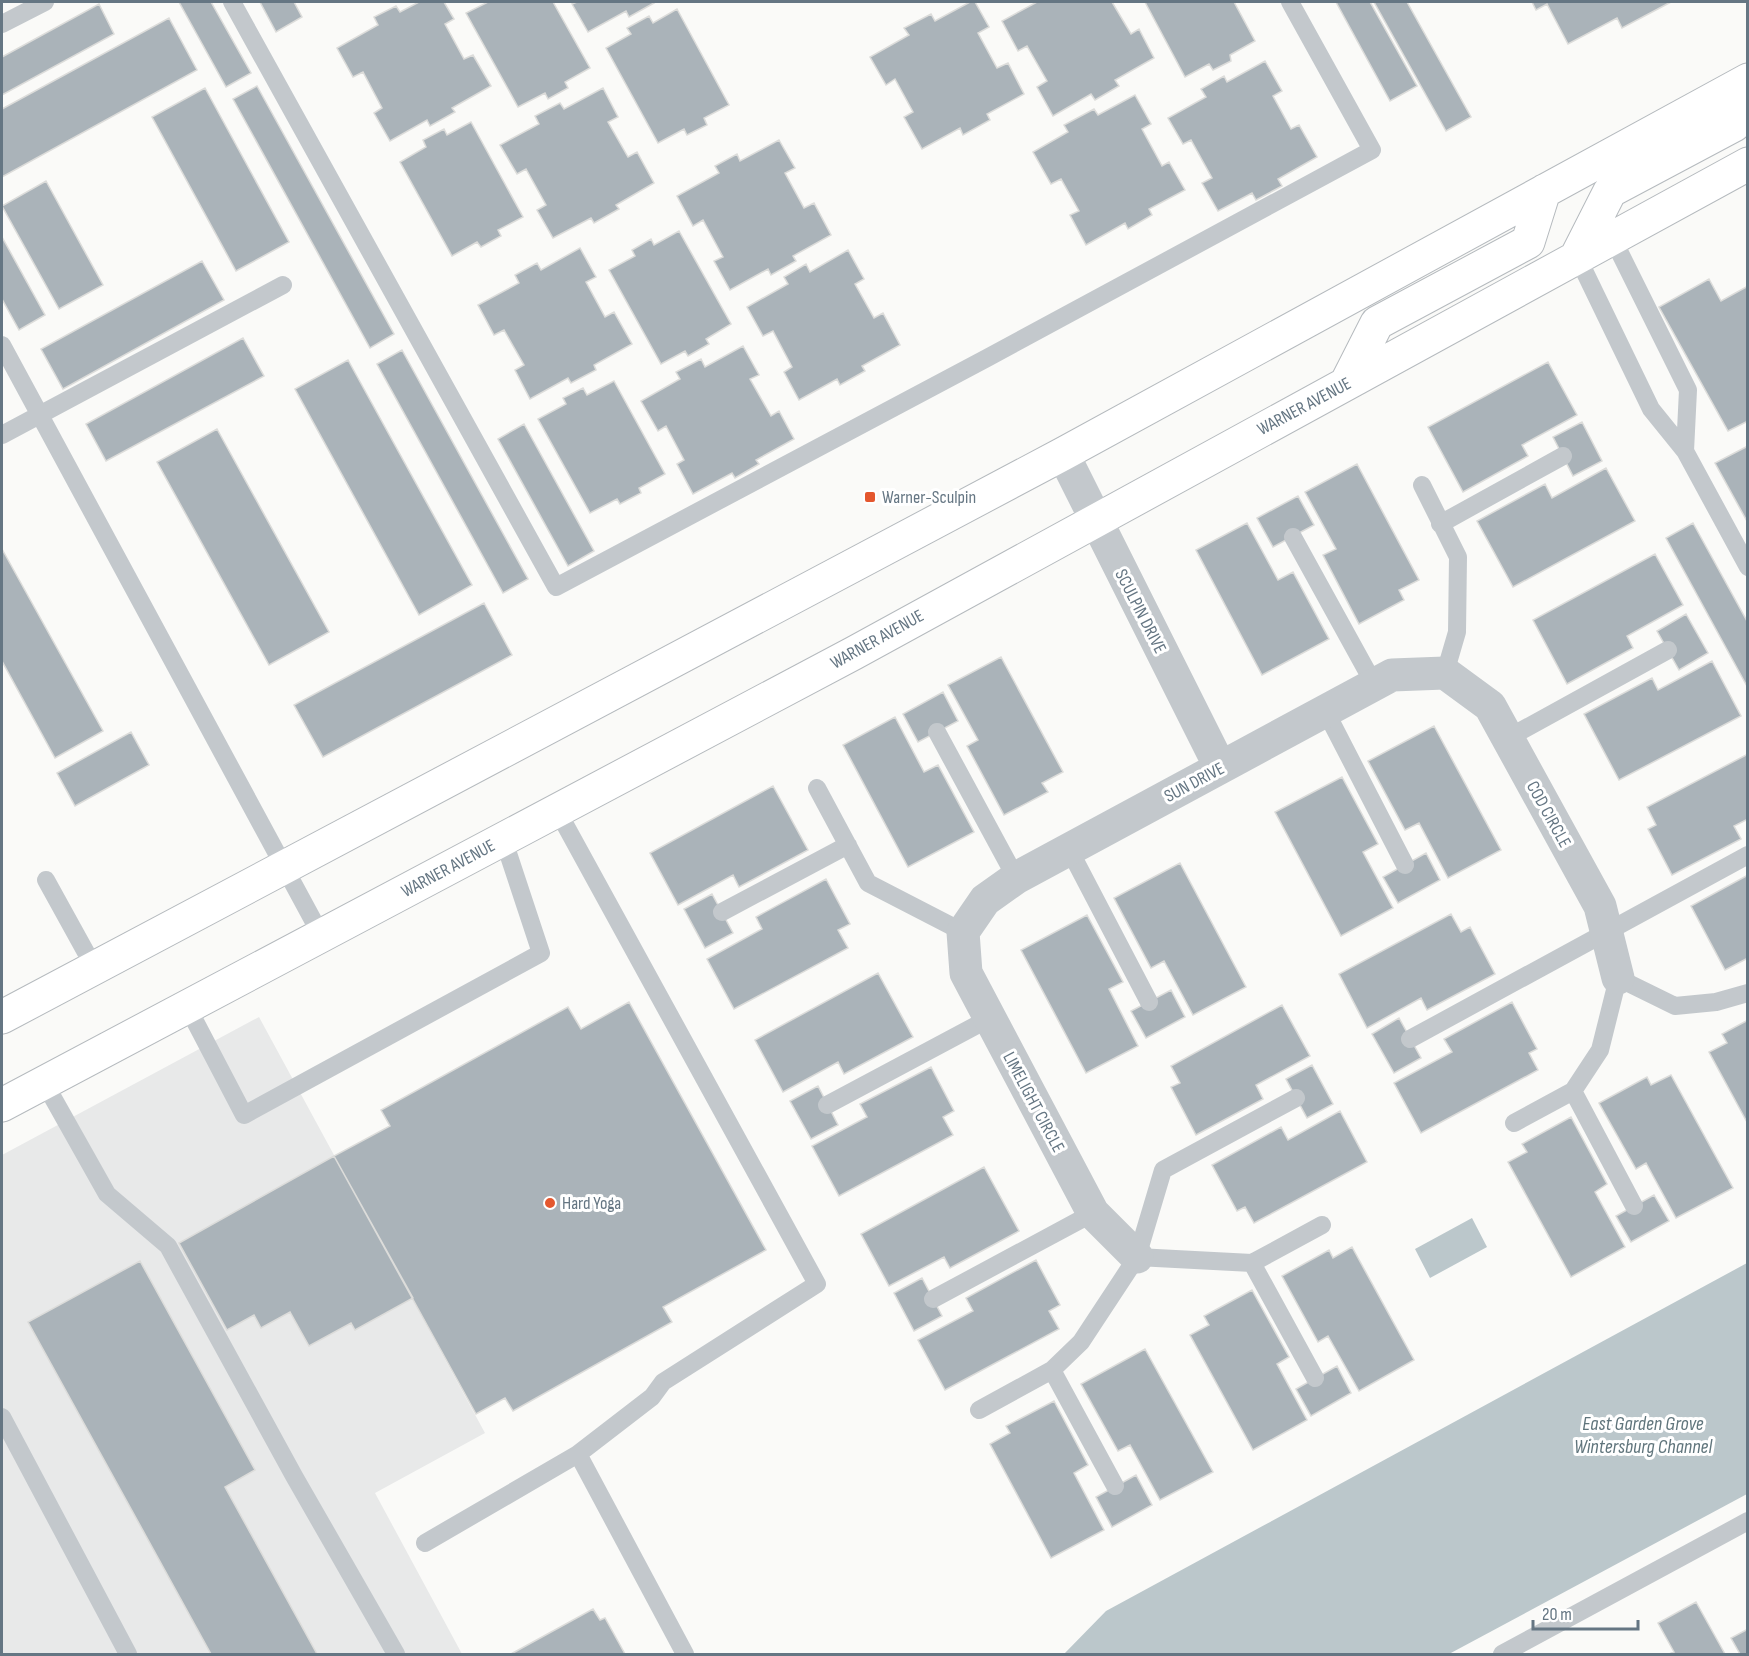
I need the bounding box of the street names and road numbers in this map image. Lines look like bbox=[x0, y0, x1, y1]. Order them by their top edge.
street label: WARNER AVENUE bbox=[1254, 373, 1355, 440]
street label: SCULPIN DRIVE bbox=[1110, 566, 1171, 657]
street label: WARNER AVENUE bbox=[827, 605, 928, 674]
street label: SUN DRIVE bbox=[1161, 758, 1228, 807]
street label: COD CIRCLE bbox=[1522, 777, 1575, 851]
street label: WARNER AVENUE bbox=[398, 835, 499, 902]
street label: LIMELIGHT CIRCLE bbox=[998, 1049, 1069, 1156]

